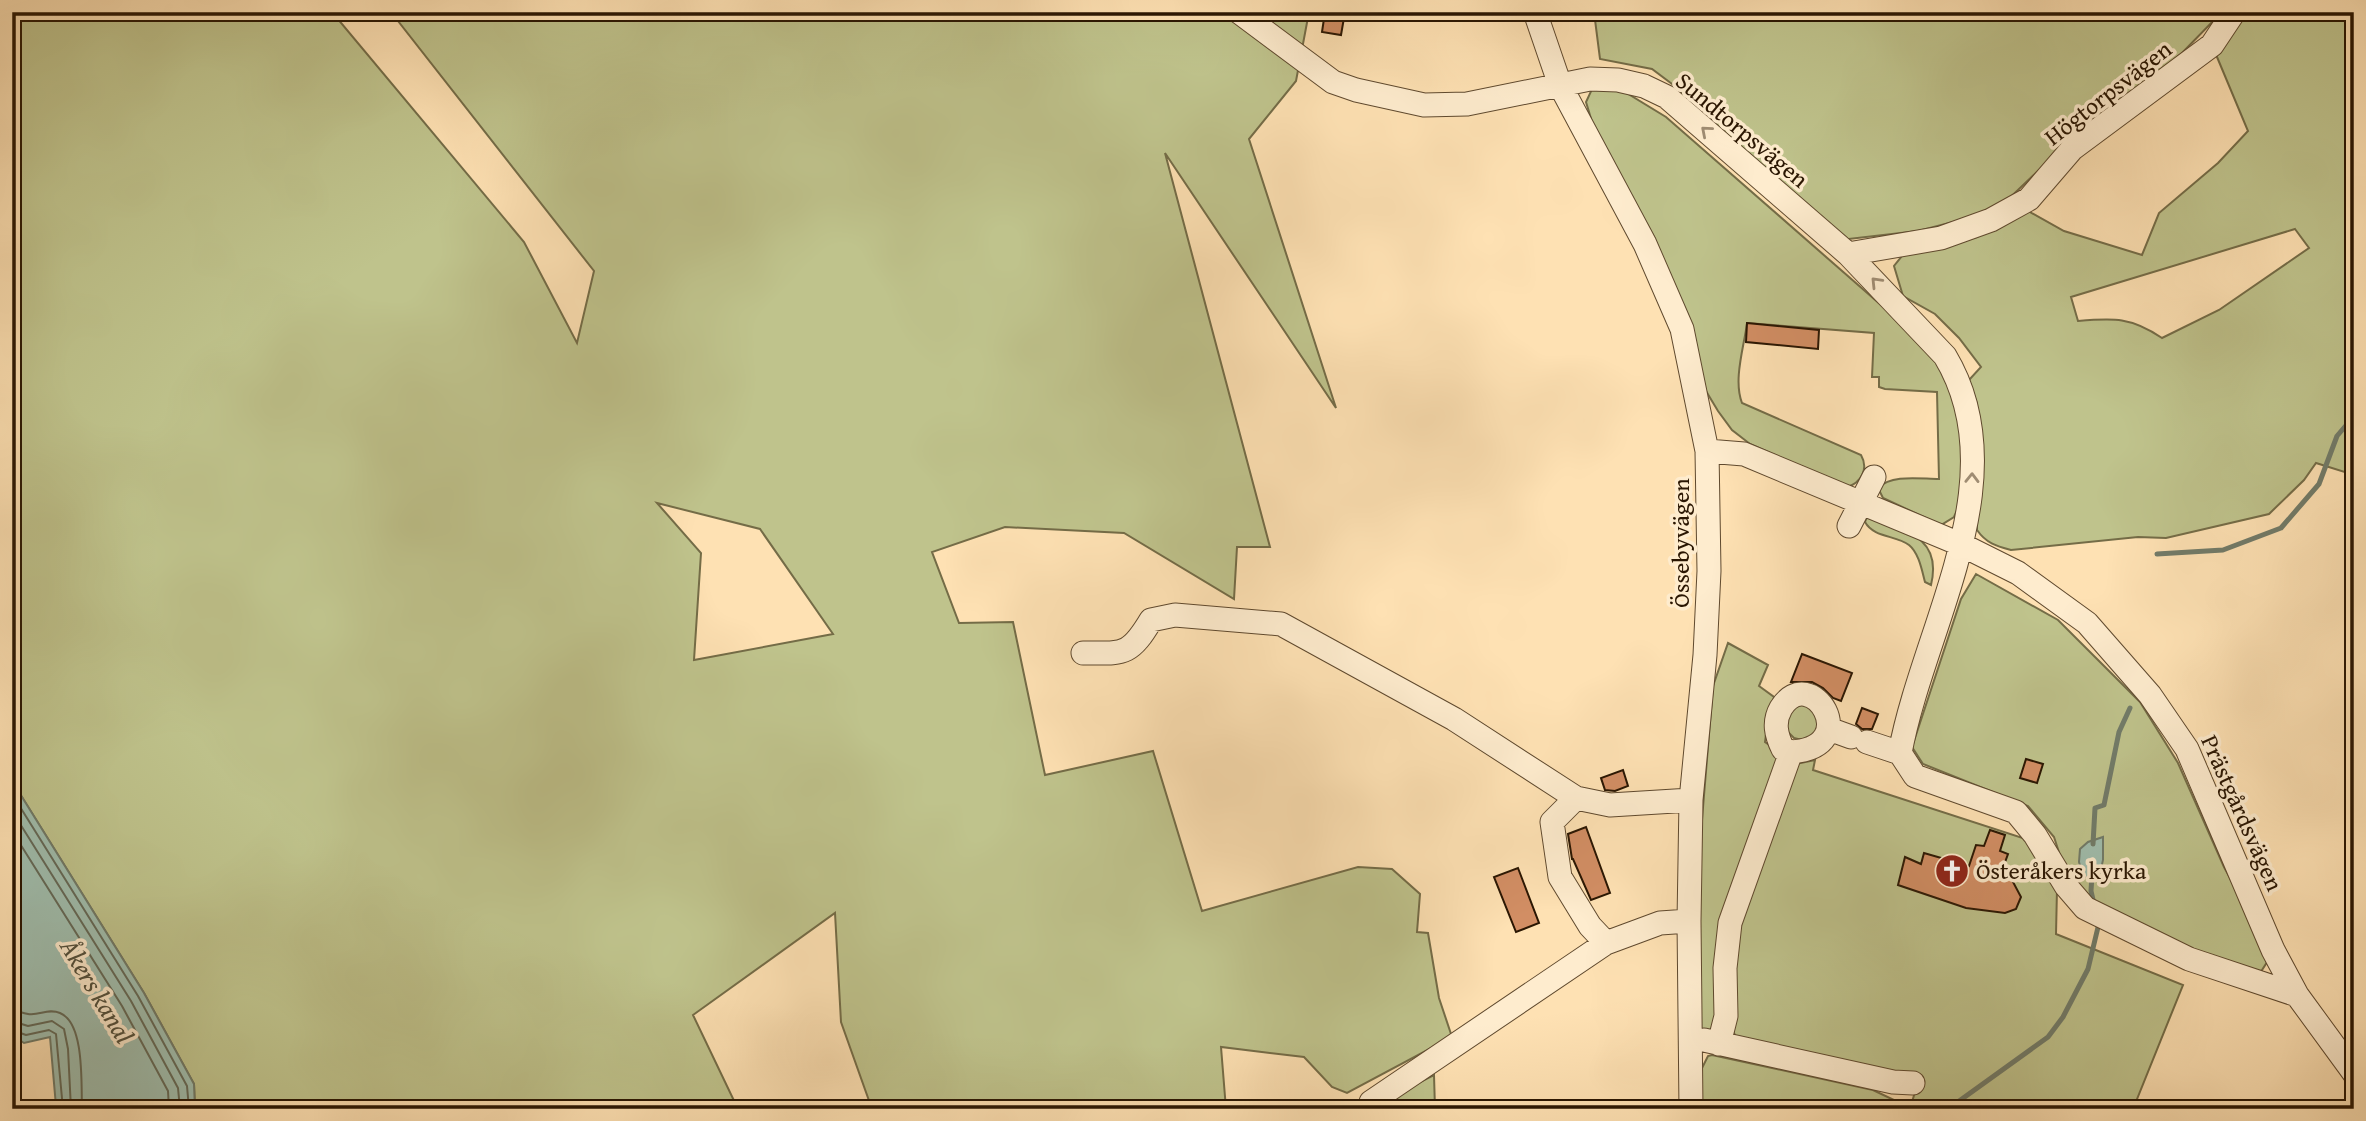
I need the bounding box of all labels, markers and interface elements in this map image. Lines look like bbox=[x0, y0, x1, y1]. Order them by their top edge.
street label: Högtorpsvägen bbox=[2037, 31, 2179, 154]
street label: Sundtorpsvägen bbox=[1668, 63, 1817, 196]
one-way arrow bbox=[1701, 127, 1714, 139]
one-way arrow bbox=[1872, 278, 1885, 291]
one-way arrow bbox=[1964, 472, 1980, 483]
street label: Össebyvägen bbox=[1663, 478, 1698, 608]
street label: Prästgårdsvägen bbox=[2192, 729, 2293, 897]
church icon: Österåkers kyrka bbox=[1933, 852, 1971, 890]
place label: Österåkers kyrka bbox=[1976, 853, 2147, 888]
water label: Åkers kanal bbox=[50, 930, 144, 1051]

